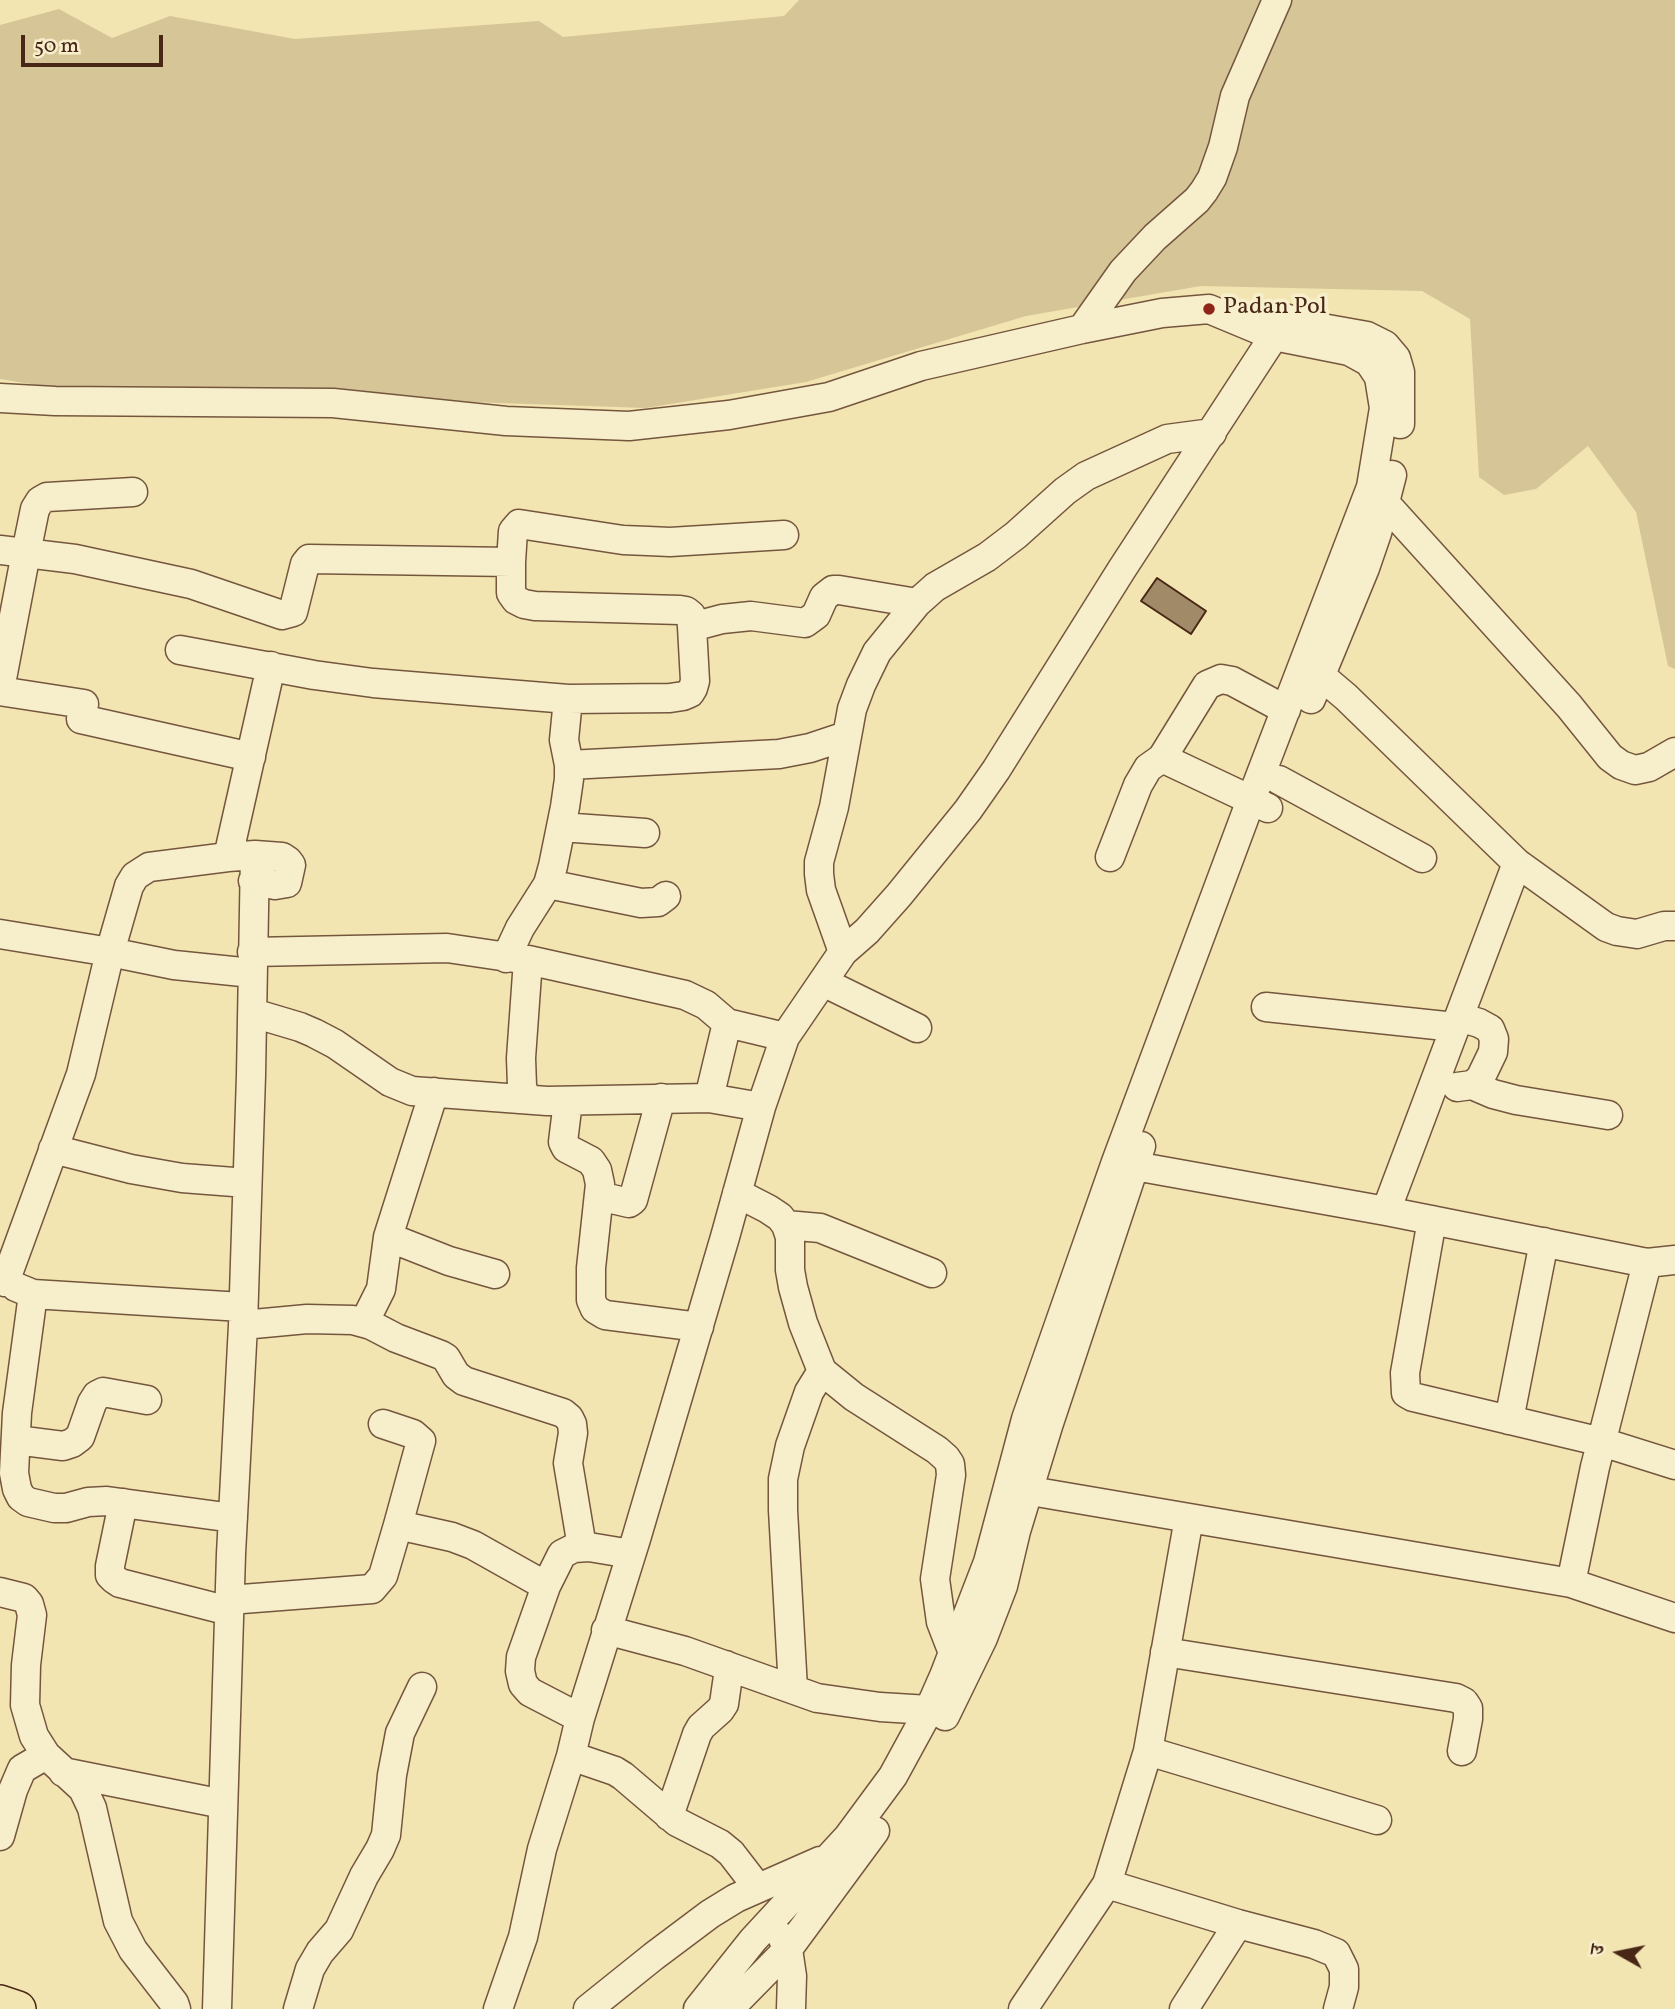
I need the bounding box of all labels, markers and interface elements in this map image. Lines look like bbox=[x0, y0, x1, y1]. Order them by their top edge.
scale bar bbox=[24, 21, 166, 65]
text: 50 m bbox=[34, 32, 79, 61]
place label: Padan Pol bbox=[1223, 295, 1327, 323]
marker: Padan Pol bbox=[1201, 301, 1217, 317]
north arrow bbox=[1584, 1918, 1654, 1988]
text: उ bbox=[1585, 1943, 1612, 1957]

